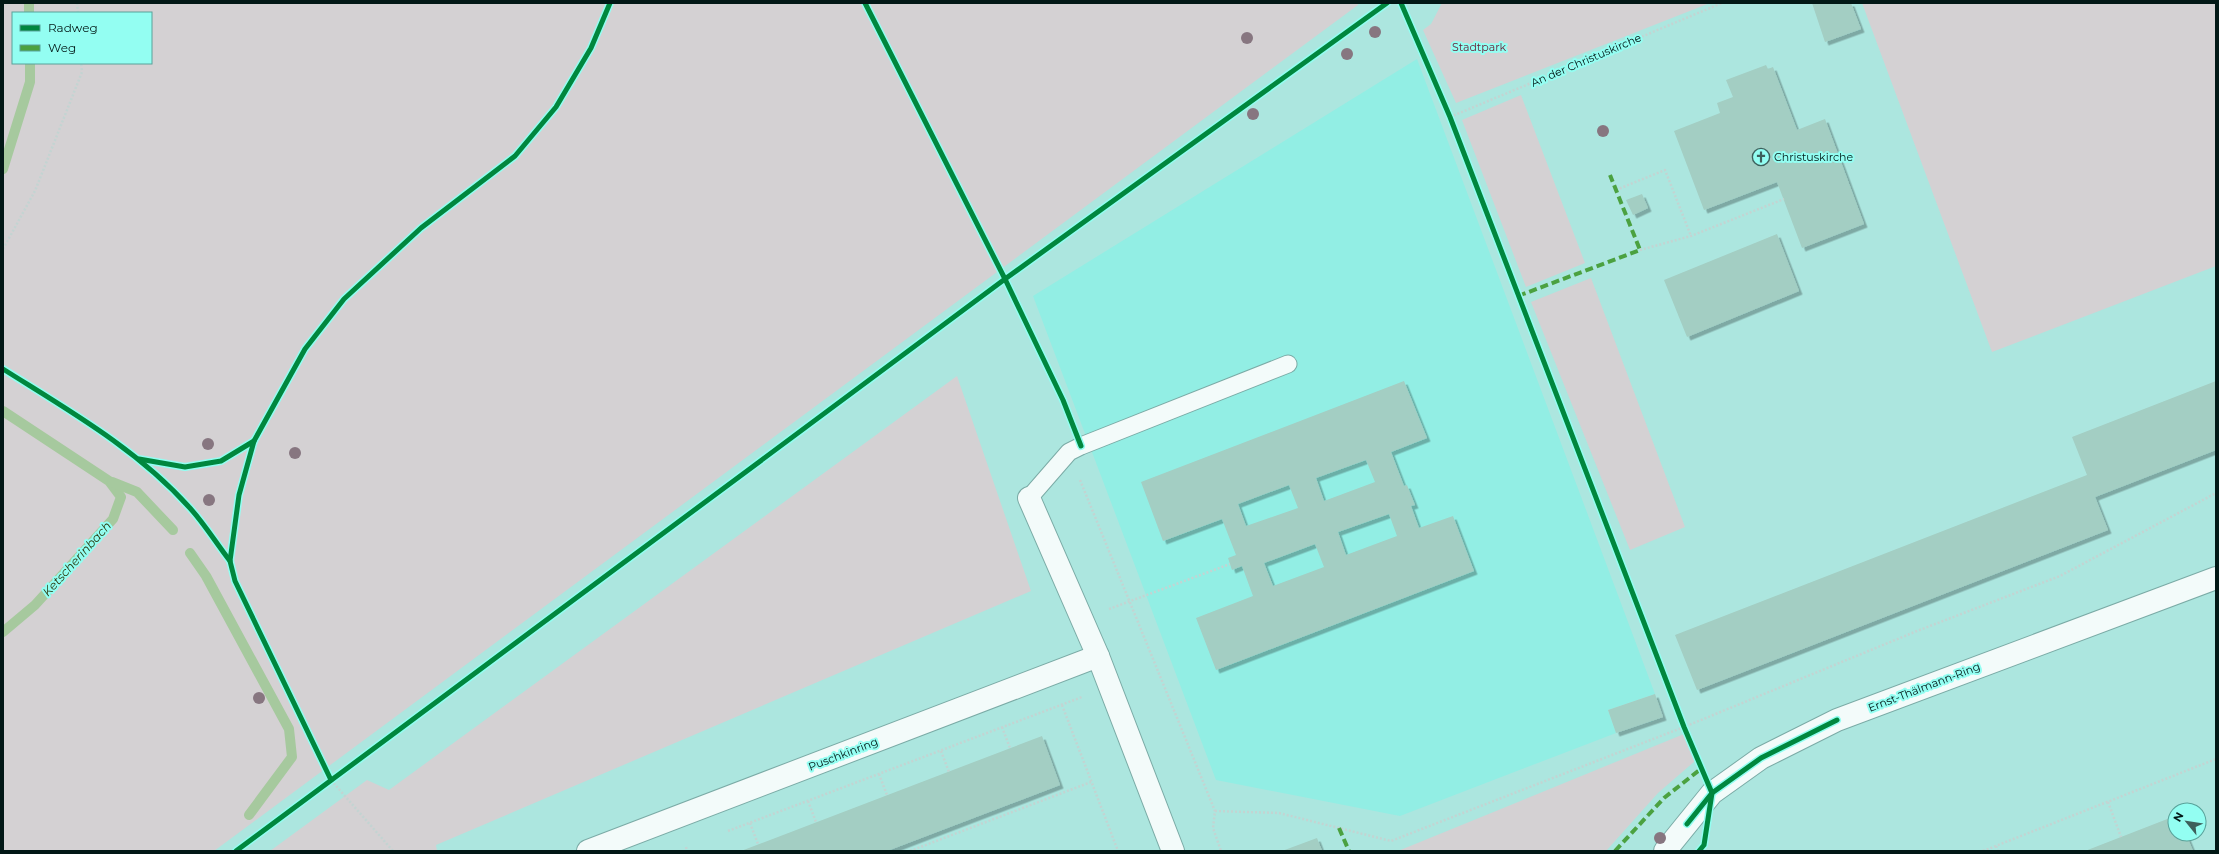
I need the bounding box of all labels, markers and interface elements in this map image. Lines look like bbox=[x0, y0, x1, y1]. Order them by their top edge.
legend bbox=[12, 12, 152, 64]
text: Radweg bbox=[48, 20, 98, 35]
street label: An der Christuskirche bbox=[1529, 30, 1644, 90]
text: Weg bbox=[48, 40, 76, 55]
park label: Stadtpark bbox=[1452, 40, 1506, 54]
church icon: Christuskirche bbox=[1751, 147, 1771, 167]
place label: Christuskirche bbox=[1774, 150, 1853, 164]
water label: Ketscherinbach bbox=[39, 518, 114, 599]
street label: Ernst-Thälmann-Ring bbox=[1866, 659, 1982, 715]
street label: Puschkinring bbox=[806, 734, 880, 774]
north arrow bbox=[2167, 802, 2207, 842]
text: N bbox=[2170, 810, 2187, 824]

